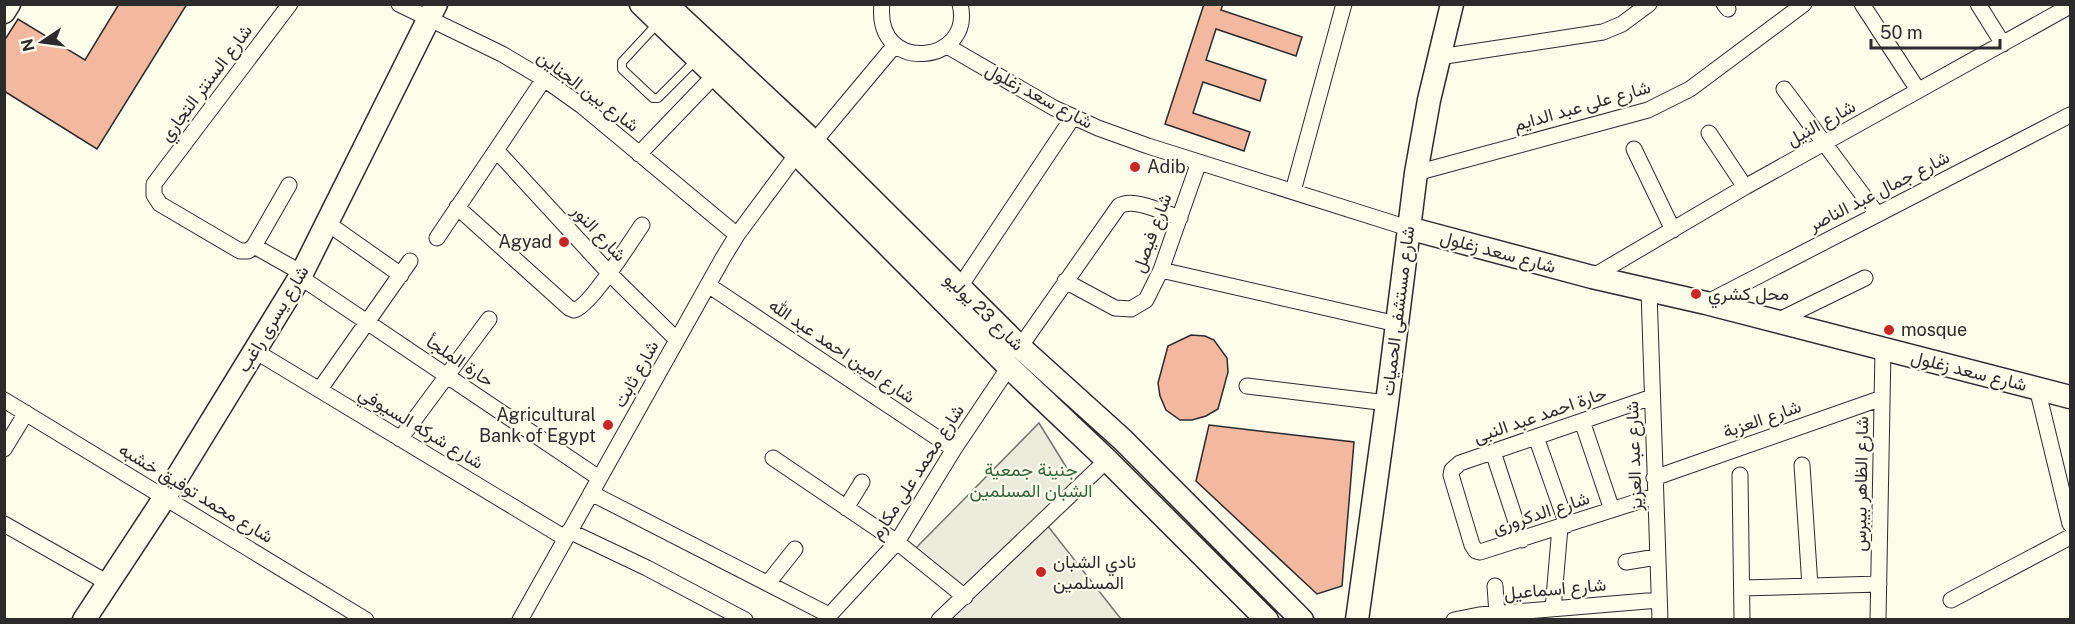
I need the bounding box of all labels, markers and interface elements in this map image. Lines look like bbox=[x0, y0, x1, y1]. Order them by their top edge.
north arrow bbox=[12, 12, 72, 72]
scale bar bbox=[1871, 12, 2000, 50]
street label: شارع السنتر التجاري bbox=[155, 20, 260, 148]
text: 50 m bbox=[1880, 22, 1923, 43]
text: N bbox=[17, 37, 39, 53]
street label: شارع بين الجناين bbox=[532, 46, 643, 137]
street label: شارع سعد زغلول bbox=[981, 58, 1096, 134]
street label: شارع على عبد الدايم bbox=[1511, 76, 1653, 137]
street label: شارع النيل bbox=[1783, 95, 1860, 152]
street label: شارع جمال عبد الناصر bbox=[1804, 146, 1954, 237]
place label: Adib bbox=[1147, 156, 1186, 177]
marker: Adib bbox=[1128, 160, 1142, 174]
street label: شارع فيصل bbox=[1127, 190, 1177, 276]
street label: شارع النور bbox=[566, 199, 631, 267]
street label: شارع مستشفى الحميات bbox=[1377, 225, 1420, 397]
street label: شارع سعد زغلول bbox=[1438, 226, 1558, 279]
place label: Agyad bbox=[498, 231, 552, 252]
marker: Agyad bbox=[557, 235, 571, 249]
street label: شارع يسرى راغب bbox=[233, 262, 314, 377]
street label: شارع 23 يوليو bbox=[939, 269, 1028, 356]
place label: محل كشري bbox=[1708, 283, 1789, 309]
marker: محل كشري bbox=[1689, 287, 1703, 301]
street label: شارع امين احمد عبد الله bbox=[764, 294, 919, 409]
place label: mosque bbox=[1901, 319, 1967, 340]
marker: mosque bbox=[1882, 323, 1896, 337]
street label: حارة الملجأ bbox=[422, 330, 498, 392]
street label: شارع ثابت bbox=[609, 337, 664, 412]
street label: شارع سعد زغلول bbox=[1909, 346, 2029, 397]
street label: شارع شركه السيوفي bbox=[353, 382, 487, 477]
street label: حارة احمد عبد النبى bbox=[1471, 382, 1609, 448]
street label: شارع العزبة bbox=[1720, 395, 1804, 444]
street label: شارع محمد على مكارم bbox=[865, 400, 970, 544]
street label: شارع عبد العزيز bbox=[1621, 401, 1648, 512]
place label: Agricultural Bank of Egypt bbox=[479, 404, 596, 446]
street label: شارع الظاهر بيبرس bbox=[1849, 416, 1874, 552]
marker: Agricultural Bank of Egypt bbox=[601, 418, 615, 432]
street label: شارع محمد توفيق خشبه bbox=[114, 438, 277, 549]
park label: جنينة جمعية الشبان المسلمين bbox=[969, 459, 1093, 502]
street label: شارع الدكرورى bbox=[1490, 487, 1593, 540]
place label: نادي الشبان المسلمين bbox=[1053, 551, 1136, 594]
marker: نادي الشبان المسلمين bbox=[1034, 565, 1048, 579]
street label: شارع اسماعيل bbox=[1503, 574, 1607, 605]

